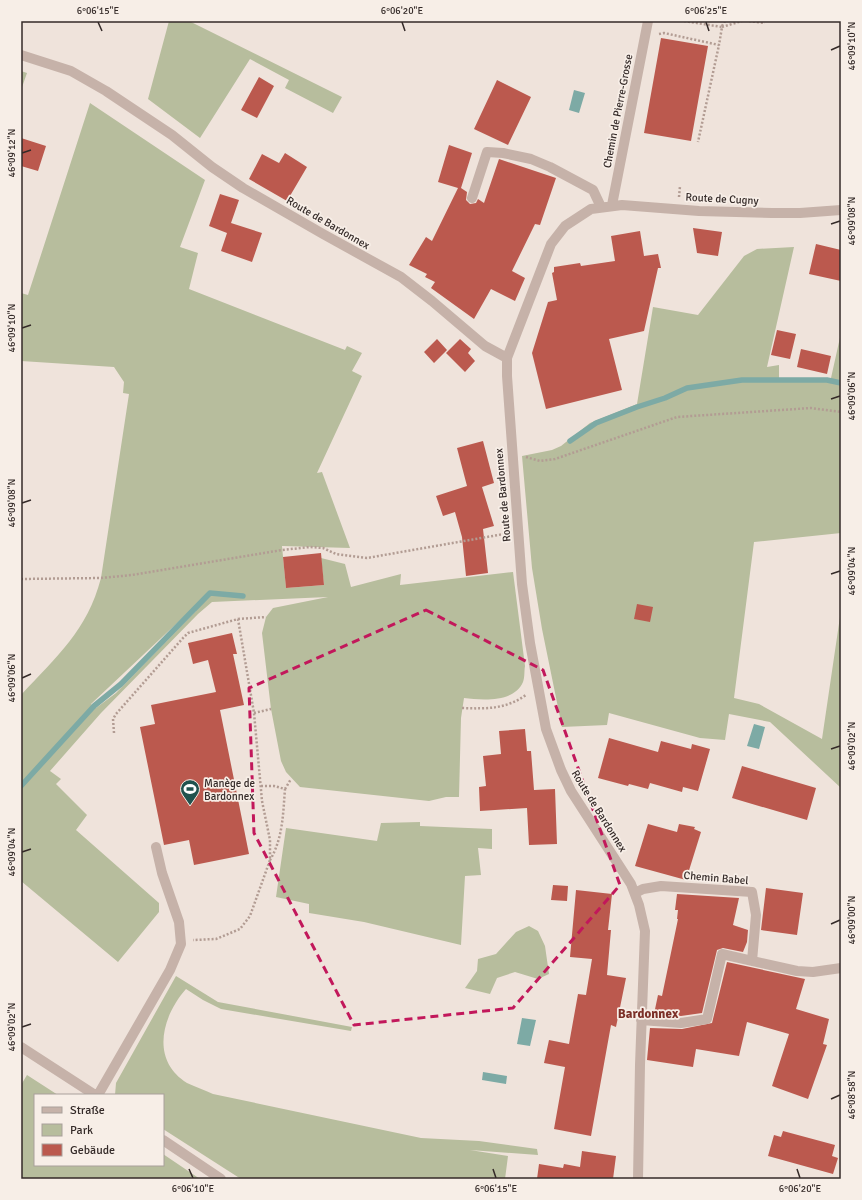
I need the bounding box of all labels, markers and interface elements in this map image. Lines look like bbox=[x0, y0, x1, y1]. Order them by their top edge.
text: 6°06'15"E bbox=[77, 5, 119, 17]
text: 6°06'20"E bbox=[381, 5, 423, 17]
text: 6°06'25"E bbox=[685, 5, 727, 17]
text: 46°09'10"N bbox=[846, 22, 858, 70]
street label: Chemin de Pierre-Grosse bbox=[601, 53, 635, 169]
text: 46°09'12"N bbox=[6, 129, 18, 177]
street label: Route de Cugny bbox=[685, 191, 760, 207]
street label: Route de Bardonnex bbox=[284, 194, 372, 252]
text: 46°09'08"N bbox=[846, 197, 858, 245]
text: 46°09'10"N bbox=[6, 304, 18, 352]
text: 46°09'06"N bbox=[846, 372, 858, 420]
street label: Route de Bardonnex bbox=[492, 448, 514, 542]
text: 46°09'08"N bbox=[6, 479, 18, 527]
text: 46°09'04"N bbox=[846, 547, 858, 595]
text: 46°09'06"N bbox=[6, 654, 18, 702]
text: 46°09'02"N bbox=[846, 722, 858, 770]
street label: Route de Bardonnex bbox=[569, 768, 629, 854]
place label: Manège de Bardonnex bbox=[204, 777, 255, 803]
sports icon: Manège de Bardonnex bbox=[179, 778, 201, 806]
text: 46°09'04"N bbox=[6, 828, 18, 876]
street label: Chemin Babel bbox=[683, 869, 749, 887]
text: 46°09'00"N bbox=[846, 896, 858, 944]
text: 46°09'02"N bbox=[6, 1003, 18, 1051]
district label: Bardonnex bbox=[618, 1006, 679, 1022]
text: 46°08'58"N bbox=[846, 1071, 858, 1119]
legend bbox=[34, 1094, 164, 1166]
text: Straße bbox=[70, 1103, 105, 1118]
text: Park bbox=[70, 1123, 93, 1138]
text: Gebäude bbox=[70, 1143, 115, 1158]
text: 6°06'10"E bbox=[172, 1183, 214, 1195]
text: 6°06'15"E bbox=[475, 1183, 517, 1195]
text: 6°06'20"E bbox=[779, 1183, 821, 1195]

